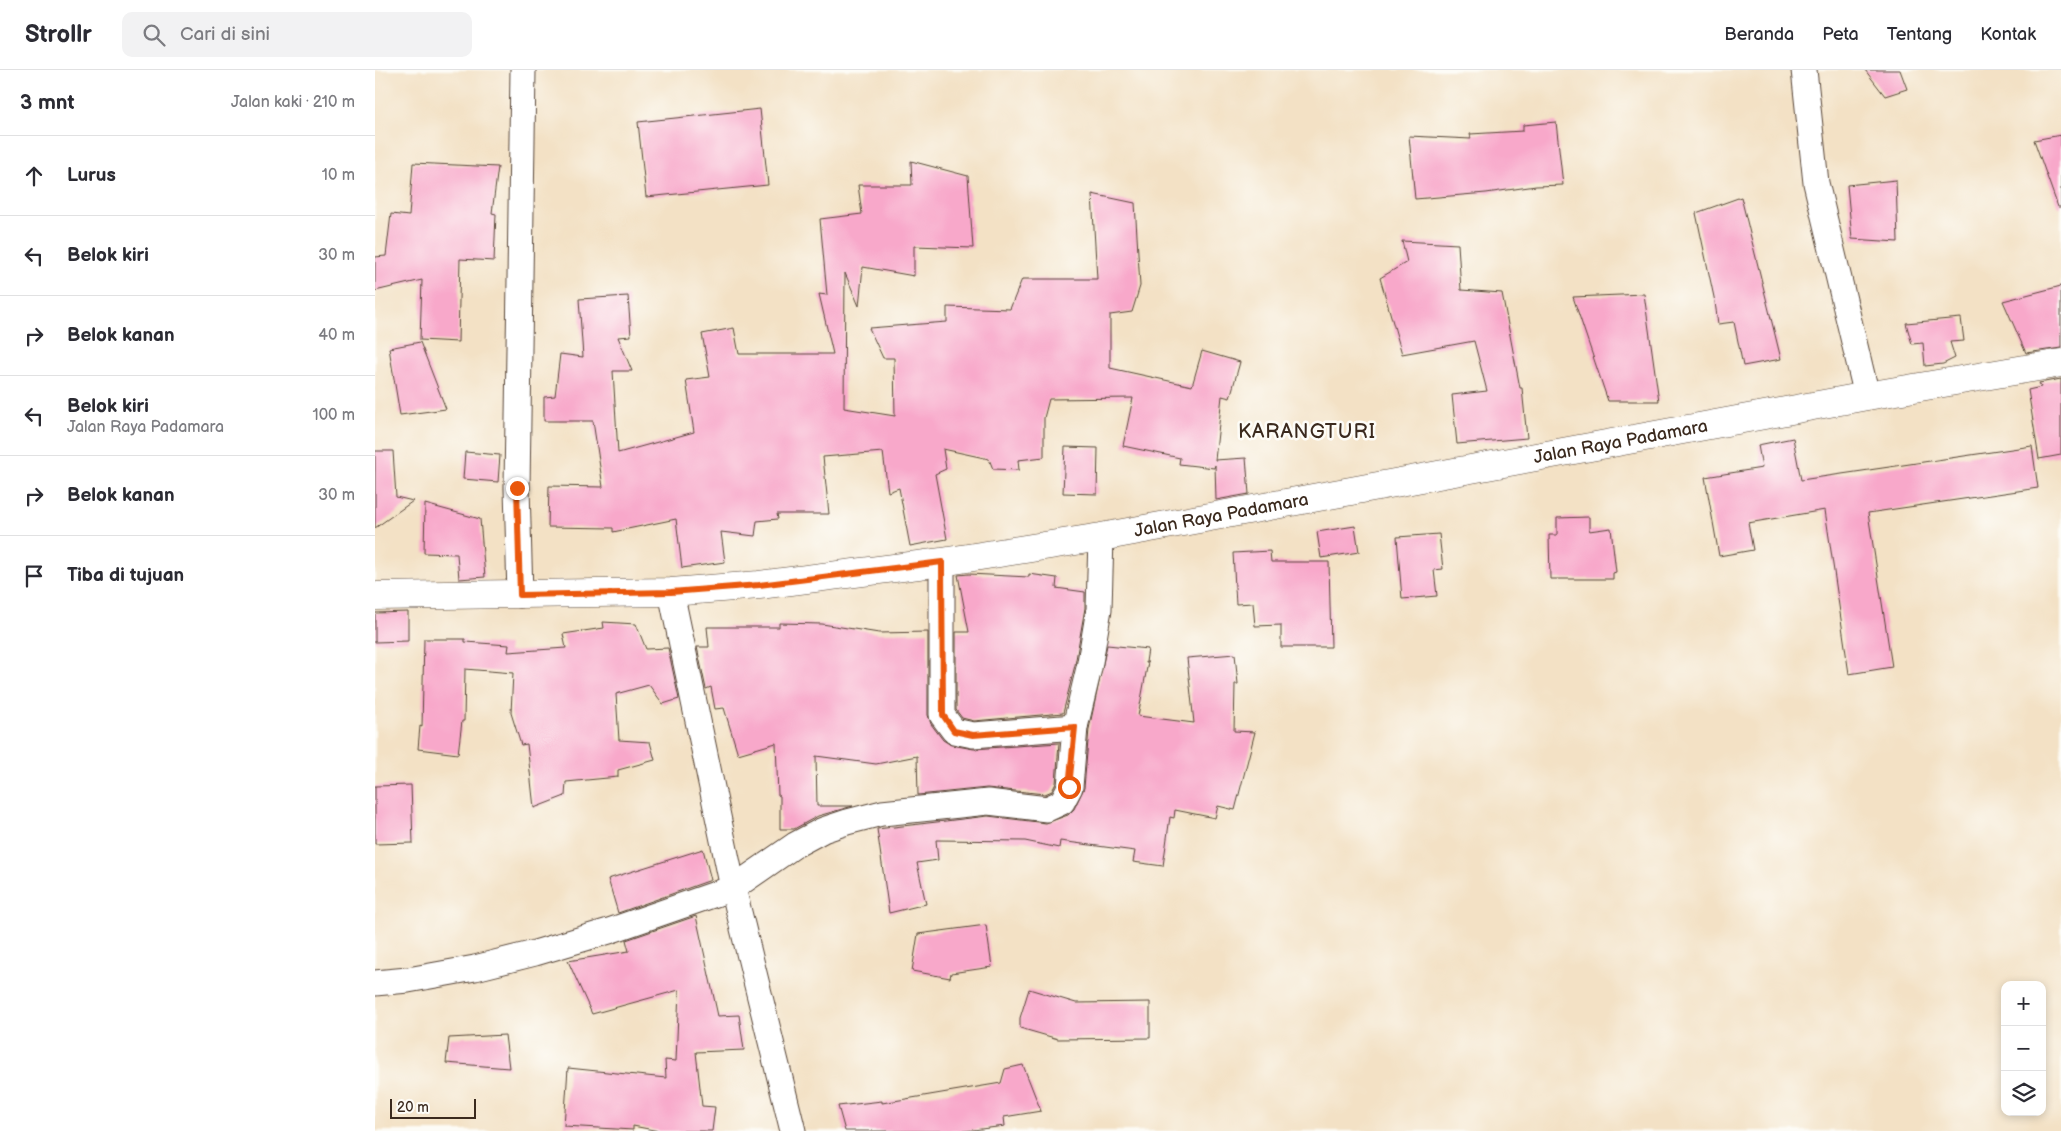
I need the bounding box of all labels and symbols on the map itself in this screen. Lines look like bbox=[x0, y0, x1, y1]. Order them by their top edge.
street label: Jalan Raya Padamara bbox=[1532, 416, 1710, 468]
district label: KARANGTURI bbox=[1238, 420, 1376, 444]
route end bbox=[506, 477, 529, 500]
street label: Jalan Raya Padamara bbox=[1132, 489, 1310, 542]
route start bbox=[1058, 776, 1081, 799]
scale bar bbox=[390, 1096, 476, 1119]

